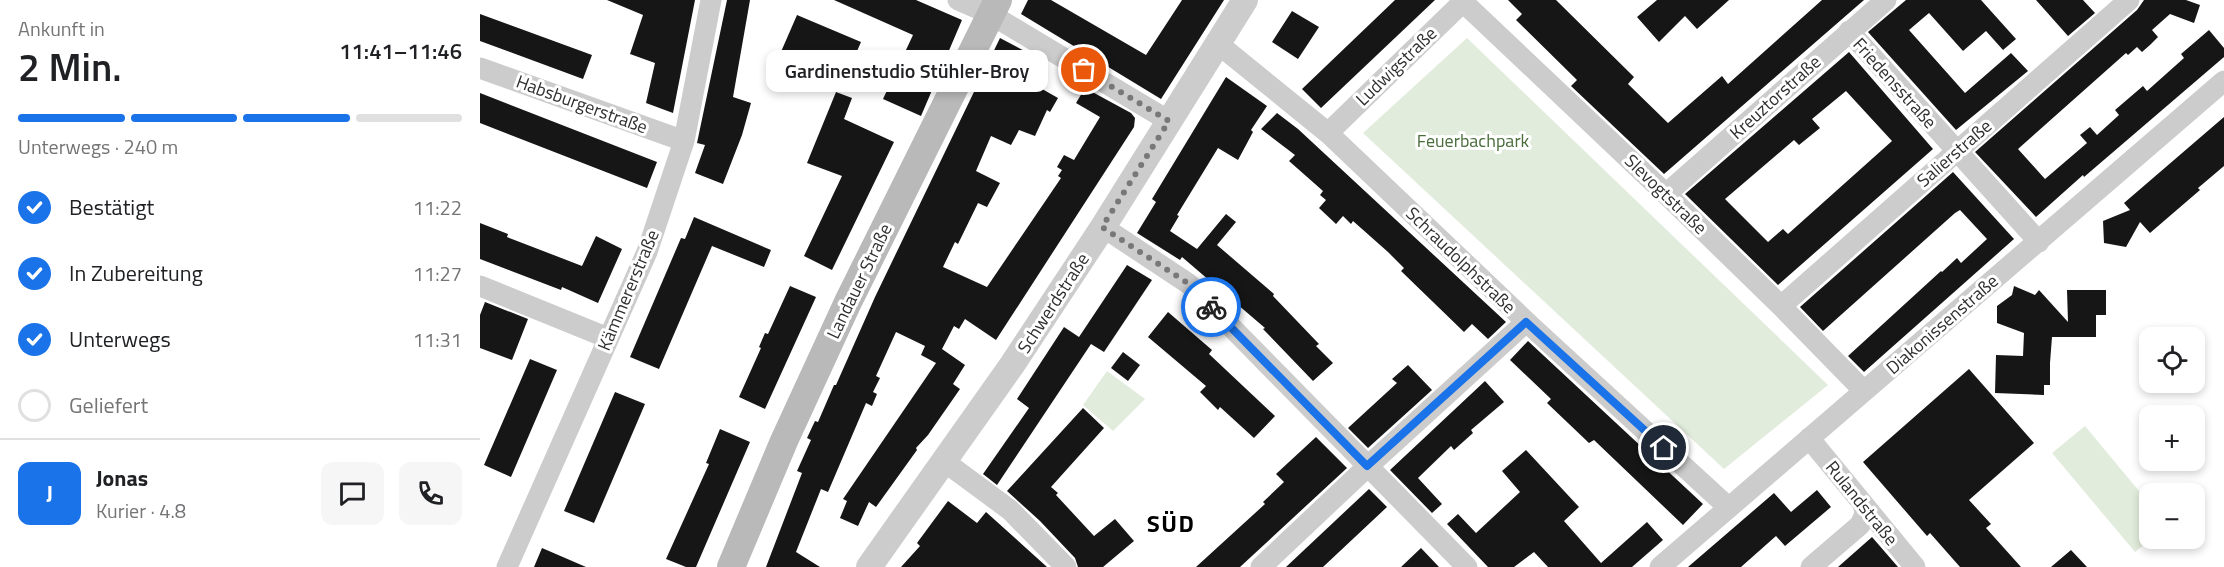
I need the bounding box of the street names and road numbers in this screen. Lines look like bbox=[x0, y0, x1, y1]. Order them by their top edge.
street label: Ludwigstraße bbox=[1349, 20, 1443, 112]
street label: Friedensstraße bbox=[1847, 31, 1943, 135]
street label: Kreuztorstraße bbox=[1723, 49, 1827, 145]
street label: Habsburgerstraße bbox=[513, 68, 651, 140]
street label: Salierstraße bbox=[1911, 113, 1997, 193]
street label: Slevogtstraße bbox=[1619, 148, 1713, 240]
street label: Schraudolphstraße bbox=[1400, 200, 1522, 320]
street label: Landauer Straße bbox=[819, 219, 899, 343]
street label: Kämmererstraße bbox=[590, 225, 666, 355]
street label: Schwerdstraße bbox=[1010, 248, 1096, 358]
street label: Diakonissenstraße bbox=[1880, 268, 2004, 380]
street label: Rulandstraße bbox=[1819, 455, 1905, 551]

